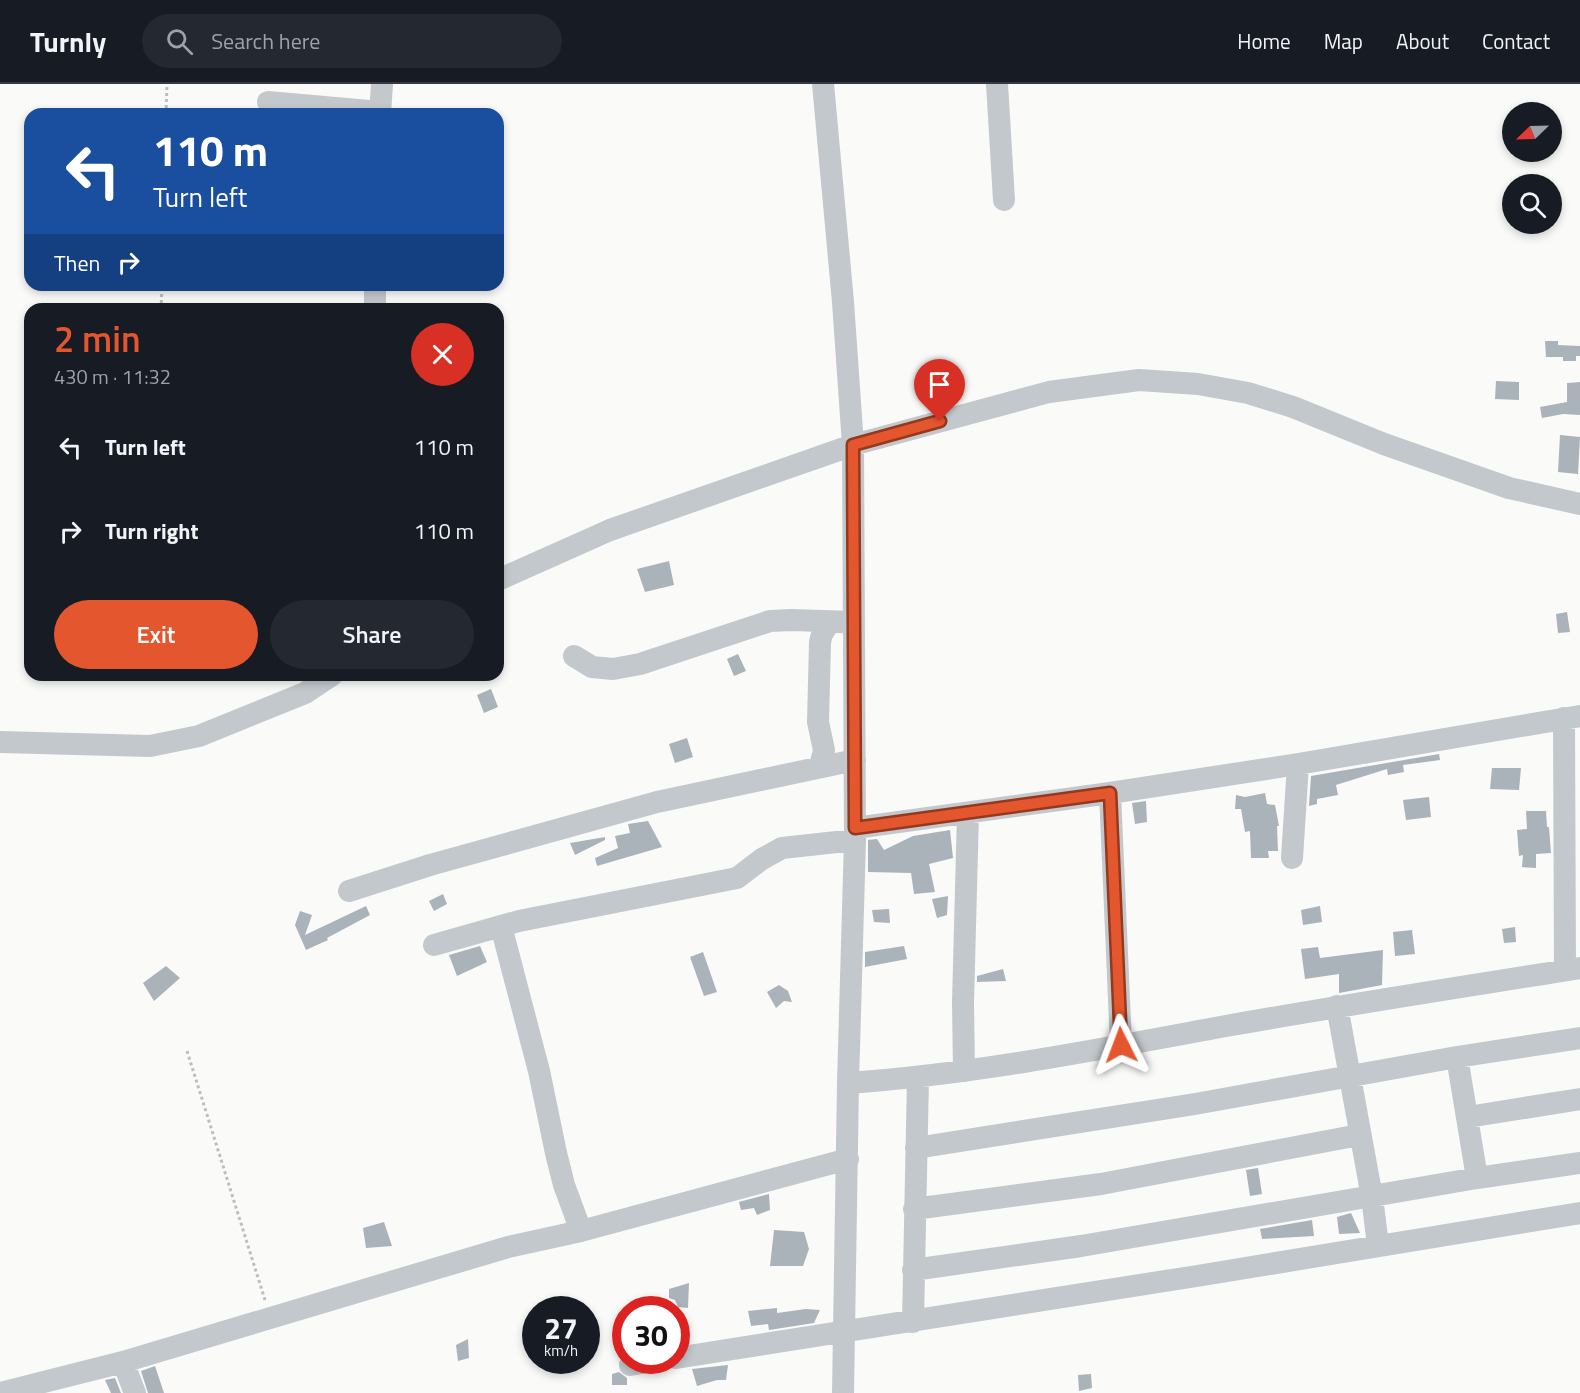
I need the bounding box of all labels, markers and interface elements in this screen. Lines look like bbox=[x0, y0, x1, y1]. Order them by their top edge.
search box bbox=[142, 14, 562, 68]
text: Turnly bbox=[30, 20, 106, 63]
text: Search here bbox=[211, 24, 320, 58]
icon: search bbox=[163, 25, 196, 58]
text: Home bbox=[1237, 25, 1291, 57]
text: Map bbox=[1324, 25, 1363, 57]
text: About bbox=[1396, 25, 1449, 57]
text: Contact bbox=[1482, 25, 1550, 57]
north arrow bbox=[1502, 102, 1562, 162]
map controls bbox=[1502, 102, 1562, 234]
text: 110 m bbox=[153, 118, 268, 182]
icon: left bbox=[54, 132, 132, 210]
button: search bbox=[1502, 174, 1562, 234]
text: Turn left bbox=[153, 176, 247, 217]
text: Then bbox=[54, 246, 100, 280]
icon: right bbox=[112, 246, 145, 279]
text: 2 min bbox=[54, 311, 141, 366]
button: close bbox=[411, 323, 474, 386]
pin bbox=[914, 359, 965, 421]
text: 430 m · 11:32 bbox=[54, 361, 171, 392]
icon: arrive bbox=[923, 368, 956, 401]
text: Turn left bbox=[105, 430, 186, 464]
text: 110 m bbox=[414, 430, 474, 464]
icon: left bbox=[54, 431, 87, 464]
text: Turn right bbox=[105, 514, 199, 548]
text: 110 m bbox=[414, 514, 474, 548]
icon: right bbox=[54, 515, 87, 548]
button: Exit bbox=[54, 600, 258, 669]
button: Share bbox=[270, 600, 474, 669]
position arrow bbox=[1089, 1013, 1153, 1077]
speed limit sign: 30 bbox=[612, 1296, 690, 1374]
text: 27 bbox=[544, 1305, 578, 1351]
text: km/h bbox=[544, 1339, 578, 1362]

